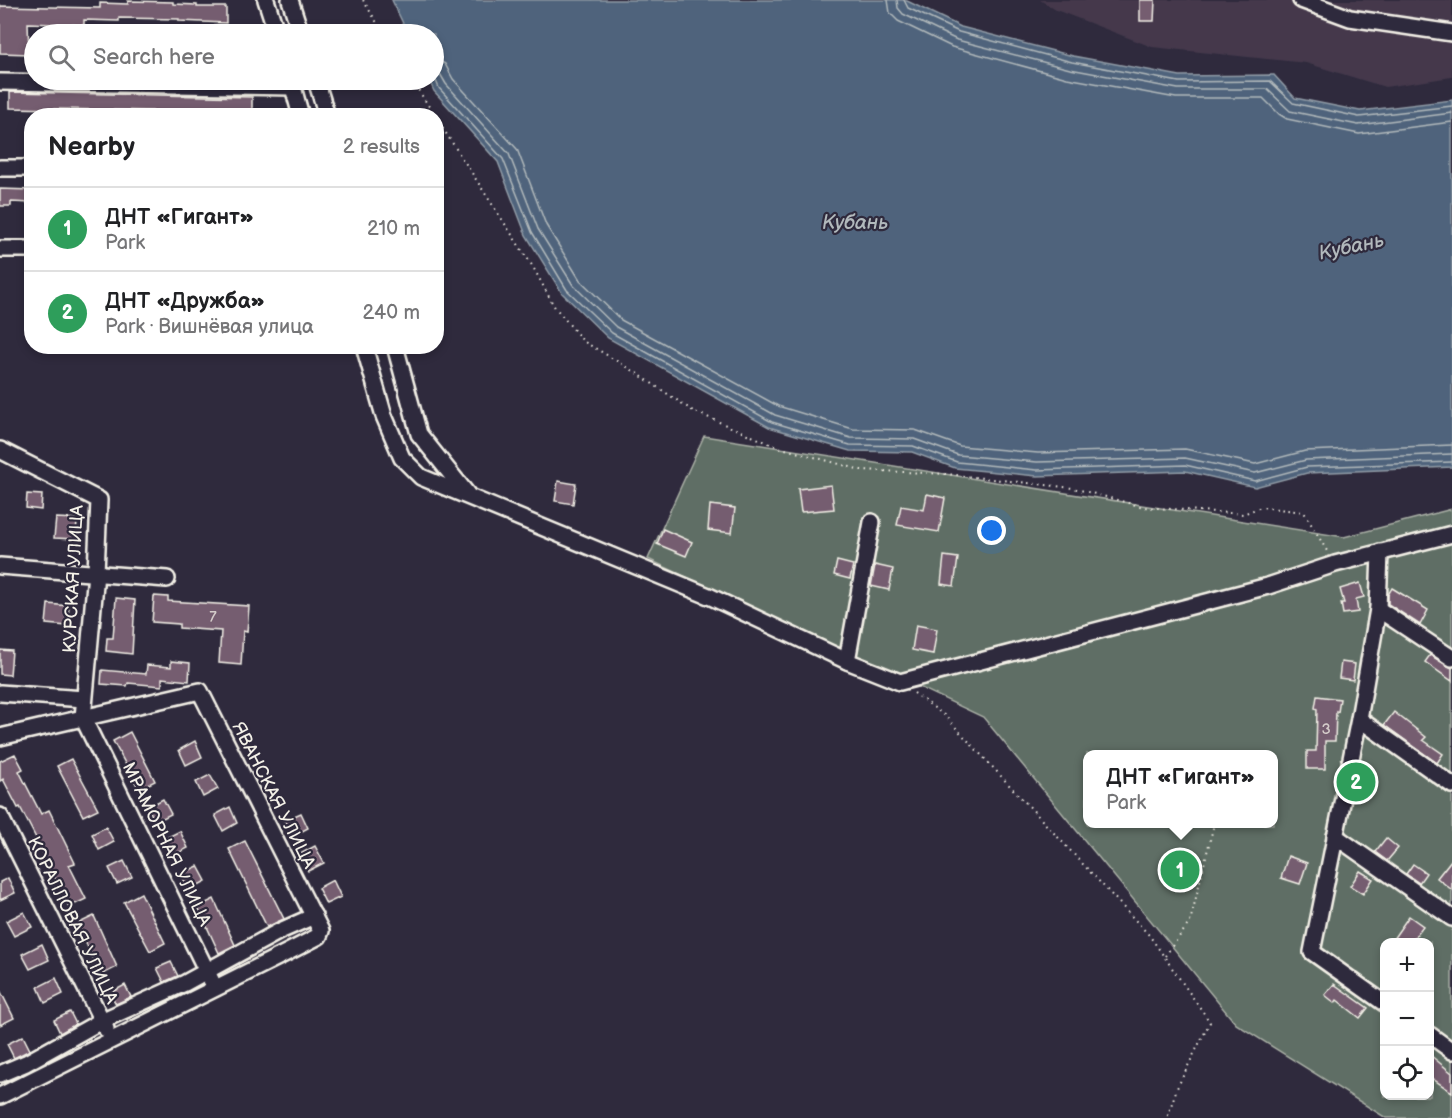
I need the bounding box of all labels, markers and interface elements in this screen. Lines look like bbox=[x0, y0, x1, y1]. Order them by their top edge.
search box bbox=[24, 24, 444, 90]
icon: search bbox=[45, 41, 78, 74]
text: Search here bbox=[93, 44, 215, 71]
text: Nearby bbox=[48, 132, 135, 163]
text: 2 results bbox=[343, 135, 420, 159]
text: ДНТ «Гигант» bbox=[105, 204, 254, 231]
water label: Кубань bbox=[822, 211, 888, 235]
text: 1 bbox=[63, 217, 72, 241]
text: 210 m bbox=[367, 217, 420, 241]
water label: Кубань bbox=[1316, 228, 1386, 266]
text: Park bbox=[105, 231, 145, 255]
text: ДНТ «Дружба» bbox=[105, 288, 265, 315]
text: 2 bbox=[62, 301, 73, 325]
text: 240 m bbox=[363, 301, 420, 325]
text: Park · Вишнёвая улица bbox=[105, 315, 314, 339]
street label: КУРСКАЯ УЛИЦА bbox=[59, 504, 88, 654]
your location bbox=[977, 516, 1006, 545]
house number: 7 bbox=[209, 608, 217, 627]
street label: ЯВАНСКАЯ УЛИЦА bbox=[228, 718, 320, 872]
house number: 3 bbox=[1321, 720, 1331, 739]
popup bbox=[1083, 750, 1278, 828]
street label: МРАМОРНАЯ УЛИЦА bbox=[118, 759, 215, 930]
pin: 2 bbox=[1336, 760, 1376, 804]
text: ДНТ «Гигант» bbox=[1106, 764, 1255, 791]
text: Park bbox=[1106, 791, 1146, 815]
street label: КОРАЛЛОВАЯ УЛИЦА bbox=[23, 833, 122, 1007]
pin: 1 bbox=[1160, 848, 1200, 892]
map controls bbox=[1380, 938, 1434, 1100]
button: + bbox=[1380, 938, 1434, 992]
button: − bbox=[1380, 992, 1434, 1046]
button: locate bbox=[1380, 1046, 1434, 1100]

